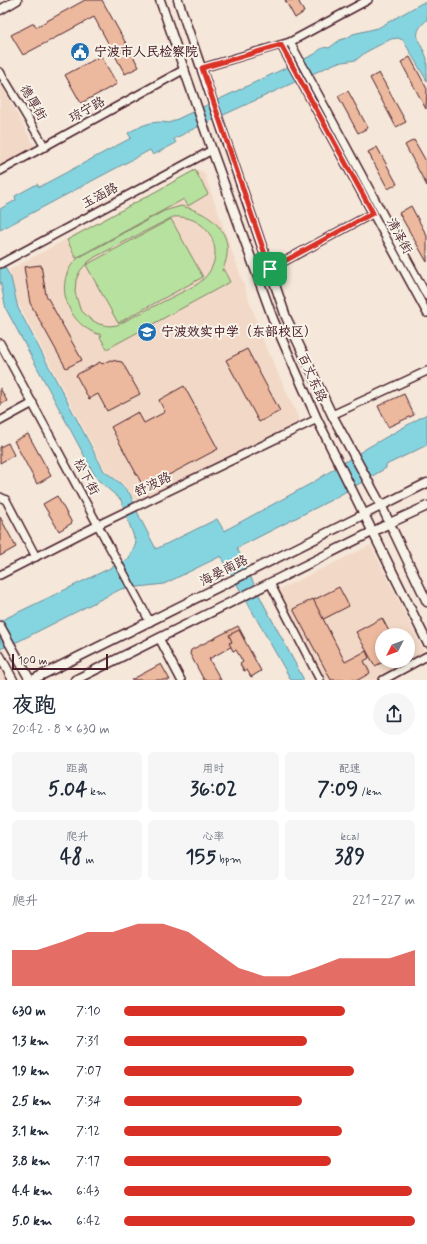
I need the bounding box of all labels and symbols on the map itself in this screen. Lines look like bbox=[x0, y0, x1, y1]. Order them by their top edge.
public building icon: 宁波市人民检察院 bbox=[69, 41, 91, 63]
place label: 宁波市人民检察院 bbox=[94, 44, 198, 61]
street label: 德厚街 bbox=[16, 82, 50, 124]
street label: 琼宁路 bbox=[66, 93, 108, 127]
street label: 玉涵路 bbox=[79, 179, 121, 213]
street label: 清泽街 bbox=[382, 215, 416, 257]
pin bbox=[253, 252, 287, 286]
school or university icon: 宁波效实中学（东部校区） bbox=[136, 321, 158, 343]
place label: 宁波效实中学（东部校区） bbox=[161, 324, 317, 341]
street label: 百丈东路 bbox=[294, 351, 330, 405]
street label: 松下街 bbox=[69, 456, 103, 498]
street label: 舒波路 bbox=[132, 469, 174, 501]
street label: 海晏南路 bbox=[197, 552, 251, 590]
north arrow bbox=[375, 628, 415, 668]
scale bar bbox=[12, 652, 108, 671]

